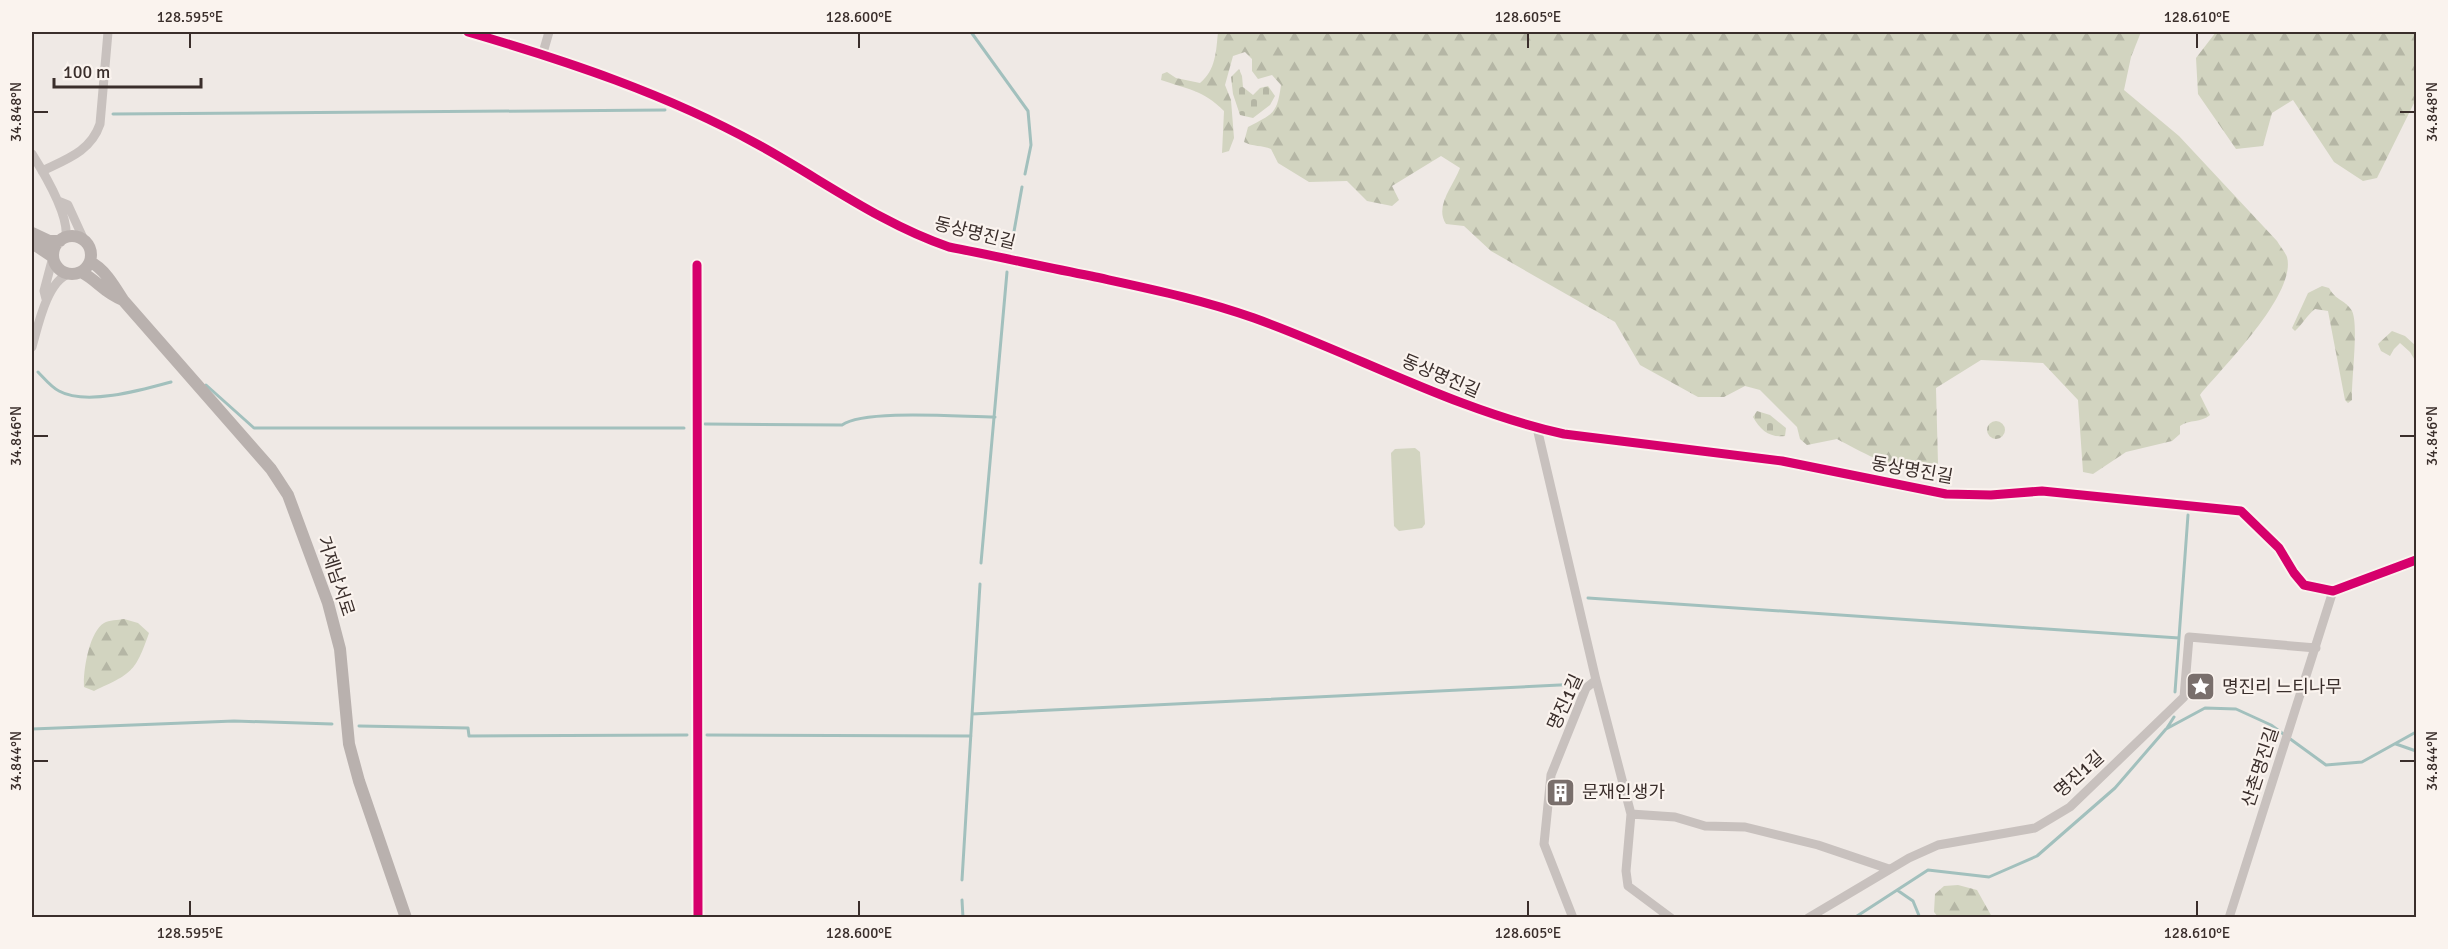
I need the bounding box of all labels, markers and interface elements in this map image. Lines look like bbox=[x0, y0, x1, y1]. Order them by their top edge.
text: 128.595°E bbox=[157, 8, 223, 26]
text: 128.600°E bbox=[826, 8, 892, 26]
text: 128.605°E bbox=[1495, 8, 1561, 26]
text: 128.610°E bbox=[2164, 8, 2230, 26]
scale bar bbox=[54, 51, 201, 89]
text: 100 m bbox=[63, 61, 110, 83]
text: 34.848°N bbox=[7, 82, 25, 142]
text: 34.848°N bbox=[2423, 82, 2441, 142]
street label: 동상명진길 bbox=[932, 212, 1018, 254]
street label: 동상명진길 bbox=[1399, 350, 1483, 402]
text: 34.846°N bbox=[7, 406, 25, 466]
text: 34.846°N bbox=[2423, 406, 2441, 466]
street label: 동상명진길 bbox=[1869, 452, 1955, 488]
street label: 거제남서로 bbox=[313, 533, 359, 619]
street label: 명진1길 bbox=[1542, 670, 1588, 734]
place icon: 명진리 느티나무 bbox=[2185, 671, 2217, 703]
place label: 명진리 느티나무 bbox=[2222, 676, 2342, 698]
street label: 산촌명진길 bbox=[2237, 724, 2283, 810]
text: 34.844°N bbox=[7, 731, 25, 791]
text: 34.844°N bbox=[2423, 731, 2441, 791]
street label: 명진1길 bbox=[2050, 746, 2108, 802]
building icon: 문재인생가 bbox=[1545, 776, 1577, 808]
place label: 문재인생가 bbox=[1582, 781, 1665, 803]
text: 128.595°E bbox=[157, 924, 223, 942]
text: 128.600°E bbox=[826, 924, 892, 942]
text: 128.605°E bbox=[1495, 924, 1561, 942]
text: 128.610°E bbox=[2164, 924, 2230, 942]

